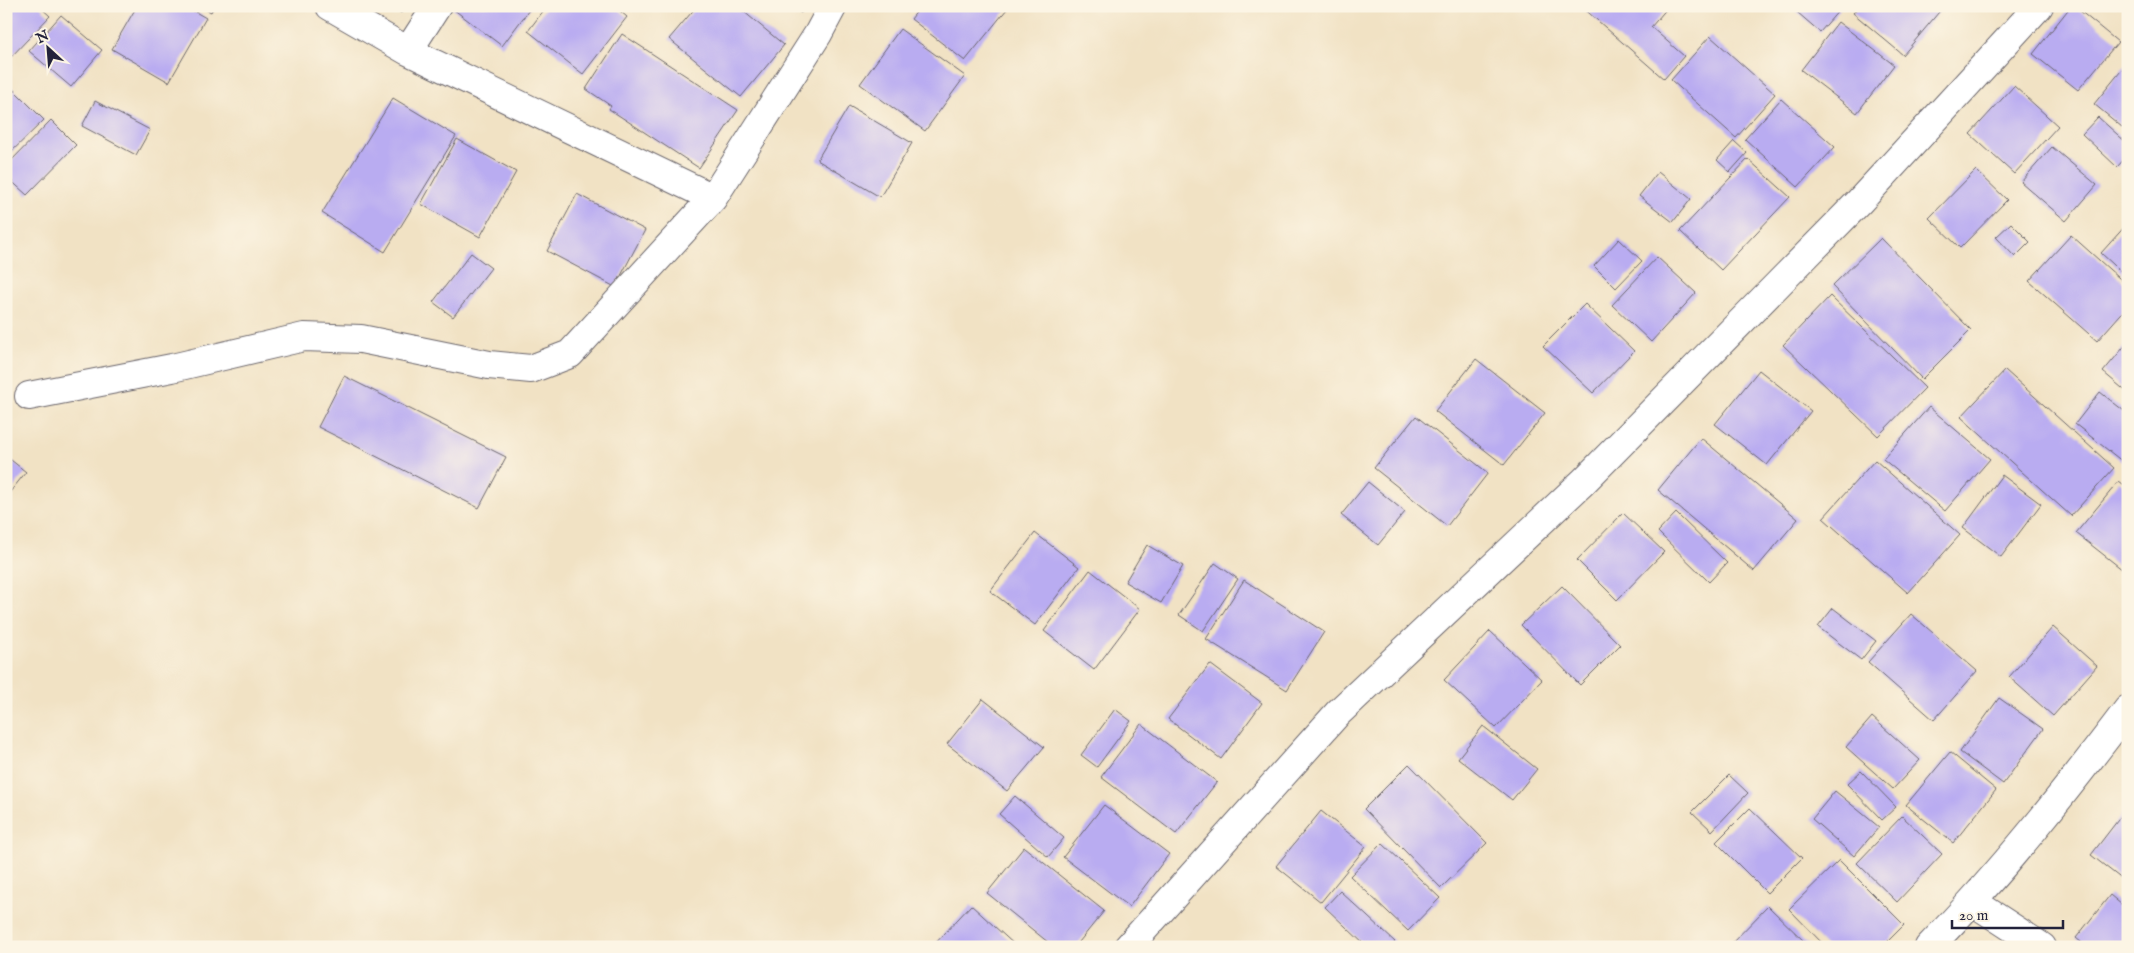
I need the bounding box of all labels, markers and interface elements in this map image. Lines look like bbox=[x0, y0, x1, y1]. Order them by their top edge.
north arrow bbox=[22, 22, 72, 72]
text: N bbox=[32, 26, 52, 48]
scale bar bbox=[1952, 898, 2063, 930]
text: 20 m bbox=[1959, 906, 1989, 925]

